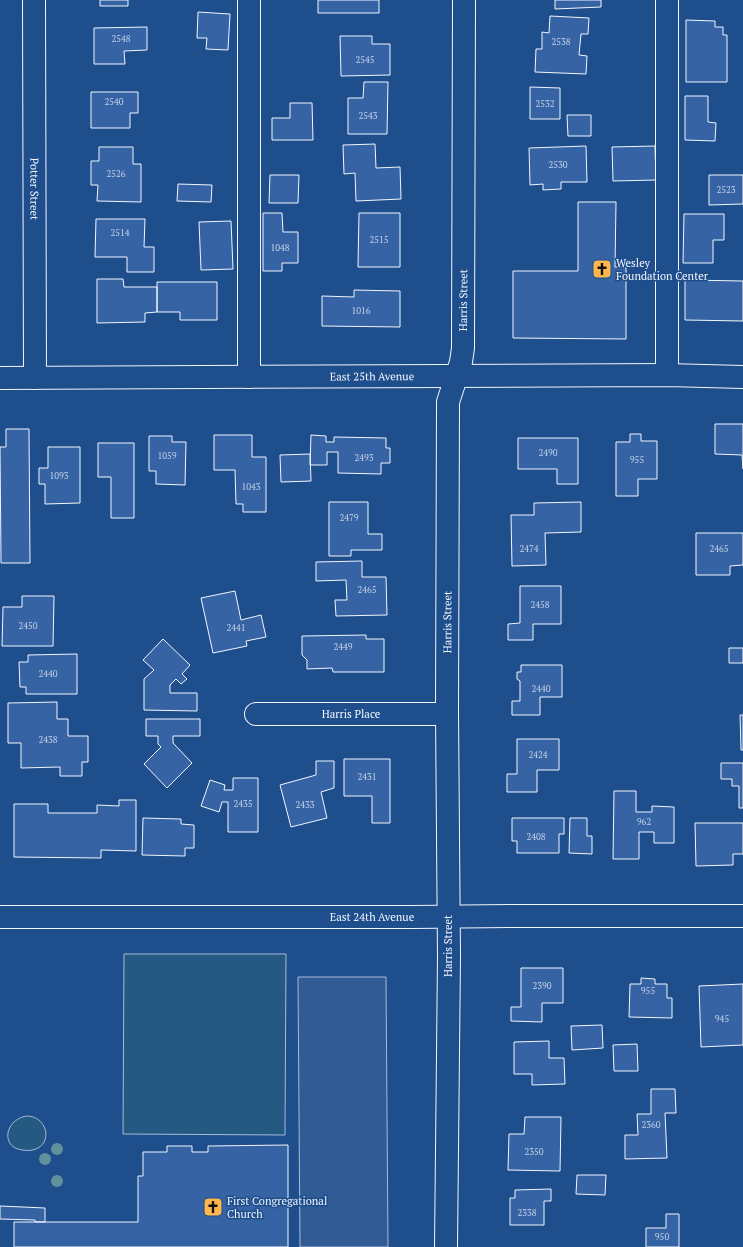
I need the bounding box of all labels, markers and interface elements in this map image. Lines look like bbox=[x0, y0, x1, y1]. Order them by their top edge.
house number: 2548 bbox=[111, 33, 131, 45]
house number: 2538 bbox=[551, 36, 571, 48]
house number: 2545 bbox=[355, 54, 375, 66]
house number: 2540 bbox=[104, 96, 124, 108]
house number: 2532 bbox=[535, 98, 555, 110]
house number: 2543 bbox=[358, 110, 378, 122]
street label: Potter Street bbox=[27, 158, 42, 220]
house number: 2530 bbox=[548, 159, 568, 171]
house number: 2526 bbox=[106, 168, 126, 180]
house number: 2523 bbox=[716, 184, 736, 196]
house number: 2514 bbox=[110, 227, 130, 239]
house number: 2515 bbox=[369, 234, 389, 246]
house number: 1048 bbox=[270, 242, 290, 254]
place label: Wesley Foundation Center bbox=[616, 256, 709, 283]
church icon: Wesley Foundation Center bbox=[591, 258, 613, 280]
street label: Harris Street bbox=[456, 269, 470, 331]
house number: 1016 bbox=[351, 305, 371, 317]
street label: East 25th Avenue bbox=[330, 369, 415, 384]
house number: 2490 bbox=[538, 447, 558, 459]
house number: 1059 bbox=[157, 450, 177, 462]
house number: 2493 bbox=[354, 452, 374, 464]
house number: 955 bbox=[630, 454, 644, 466]
house number: 1093 bbox=[49, 470, 69, 482]
house number: 1043 bbox=[241, 481, 261, 493]
house number: 2479 bbox=[339, 512, 359, 524]
house number: 2474 bbox=[519, 543, 539, 555]
house number: 2465 bbox=[709, 543, 729, 555]
house number: 2465 bbox=[357, 584, 377, 596]
street label: Harris Street bbox=[440, 591, 454, 653]
house number: 2458 bbox=[530, 599, 550, 611]
house number: 2450 bbox=[18, 620, 38, 632]
house number: 2441 bbox=[226, 622, 246, 634]
house number: 2449 bbox=[333, 641, 353, 653]
house number: 2440 bbox=[38, 668, 58, 680]
house number: 2440 bbox=[531, 683, 551, 695]
street label: Harris Place bbox=[322, 707, 381, 721]
house number: 2438 bbox=[38, 734, 58, 746]
house number: 2424 bbox=[528, 749, 548, 761]
house number: 2431 bbox=[357, 771, 377, 783]
house number: 2435 bbox=[233, 798, 253, 810]
house number: 2433 bbox=[295, 799, 315, 811]
house number: 962 bbox=[637, 816, 651, 828]
house number: 2408 bbox=[526, 831, 546, 843]
street label: East 24th Avenue bbox=[330, 910, 415, 924]
street label: Harris Street bbox=[441, 915, 455, 977]
house number: 2390 bbox=[532, 980, 552, 992]
house number: 955 bbox=[641, 985, 655, 997]
house number: 945 bbox=[715, 1013, 729, 1025]
house number: 2360 bbox=[641, 1119, 661, 1131]
house number: 2350 bbox=[524, 1146, 544, 1158]
place label: First Congregational Church bbox=[227, 1194, 327, 1221]
church icon: First Congregational Church bbox=[202, 1196, 224, 1218]
house number: 2338 bbox=[517, 1207, 537, 1219]
house number: 950 bbox=[655, 1231, 669, 1243]

